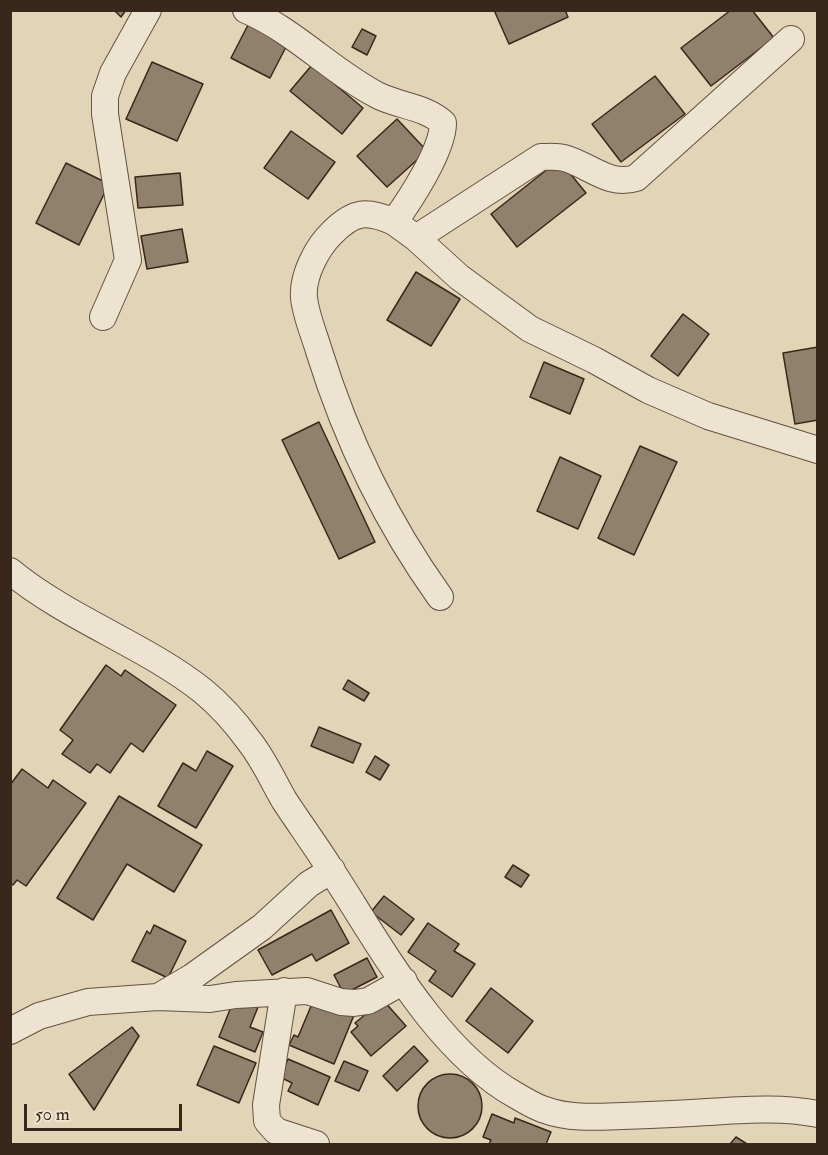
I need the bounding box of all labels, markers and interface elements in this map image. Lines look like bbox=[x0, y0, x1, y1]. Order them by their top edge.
scale bar bbox=[27, 1092, 184, 1130]
text: 50 m bbox=[35, 1103, 70, 1126]

